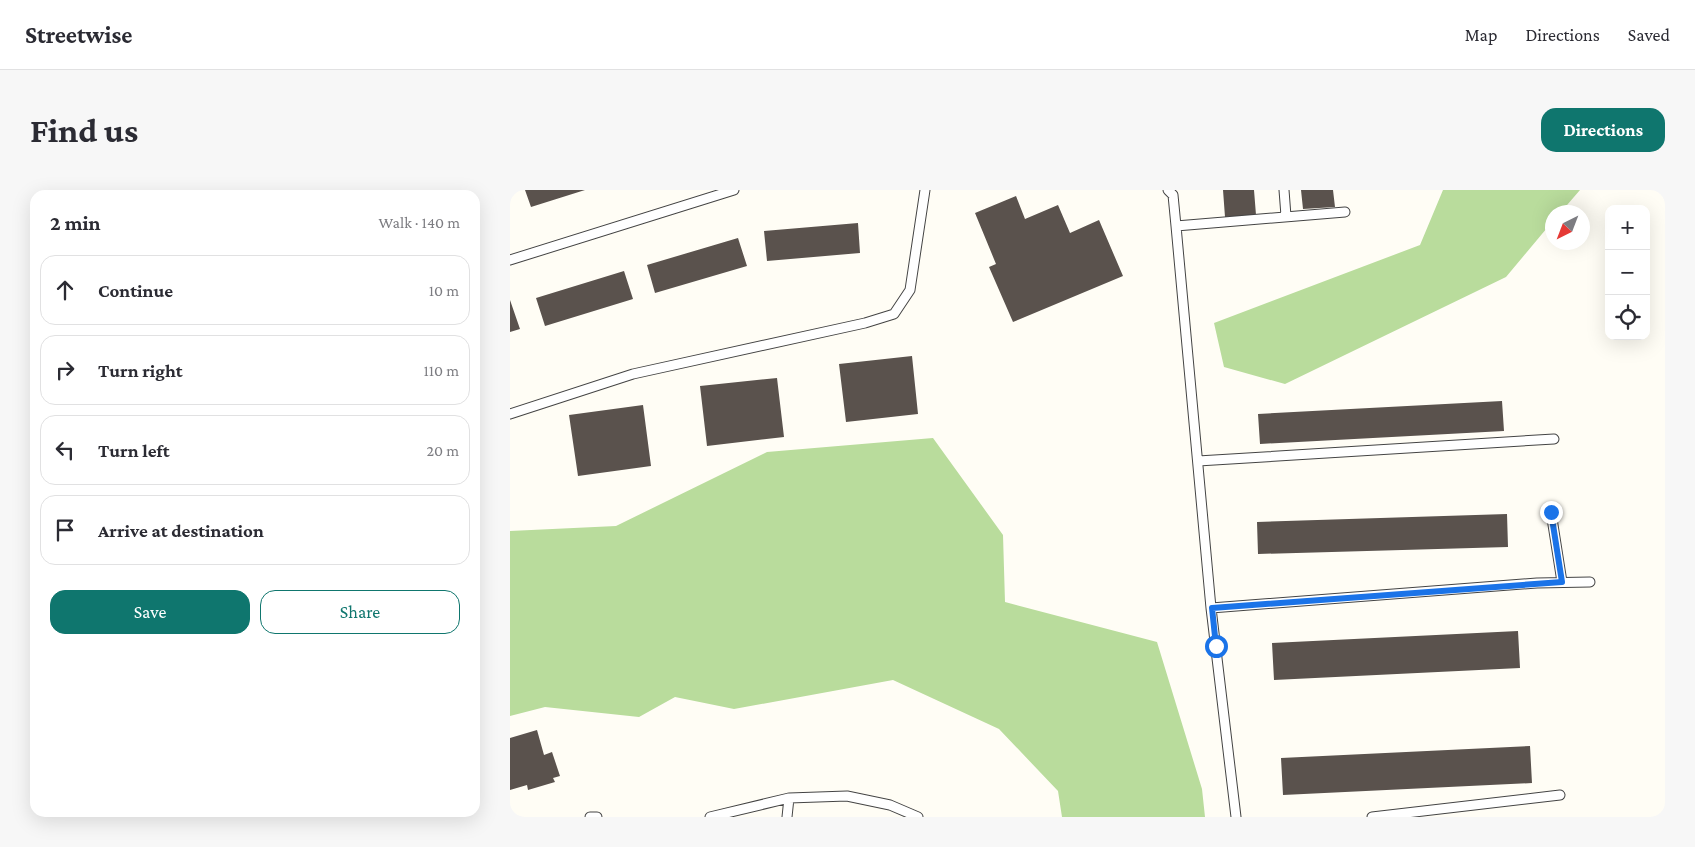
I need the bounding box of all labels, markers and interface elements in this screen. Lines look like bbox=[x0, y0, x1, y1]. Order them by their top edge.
text: Streetwise bbox=[25, 21, 132, 48]
text: Map bbox=[1465, 25, 1497, 45]
text: Directions bbox=[1525, 25, 1600, 45]
text: Saved bbox=[1628, 25, 1670, 45]
button: Directions bbox=[1541, 108, 1665, 152]
text: Find us bbox=[30, 111, 138, 150]
north arrow bbox=[1545, 205, 1590, 250]
map controls bbox=[1605, 205, 1650, 340]
button: + bbox=[1605, 205, 1650, 250]
text: 2 min bbox=[50, 211, 101, 235]
text: Walk · 140 m bbox=[379, 214, 460, 231]
button: − bbox=[1605, 250, 1650, 295]
icon: ahead bbox=[51, 276, 79, 304]
text: Continue bbox=[98, 280, 173, 301]
text: 10 m bbox=[429, 282, 459, 299]
button: locate bbox=[1605, 295, 1650, 340]
icon: right bbox=[51, 356, 79, 384]
text: Turn right bbox=[98, 360, 183, 381]
text: 110 m bbox=[423, 362, 459, 379]
icon: left bbox=[51, 436, 79, 464]
text: Turn left bbox=[98, 440, 170, 461]
text: 20 m bbox=[426, 442, 459, 459]
route end bbox=[1540, 501, 1563, 524]
icon: arrive bbox=[51, 516, 79, 544]
text: Arrive at destination bbox=[98, 520, 264, 541]
button: Save bbox=[50, 590, 250, 634]
button: Share bbox=[260, 590, 460, 634]
route start bbox=[1205, 635, 1228, 658]

